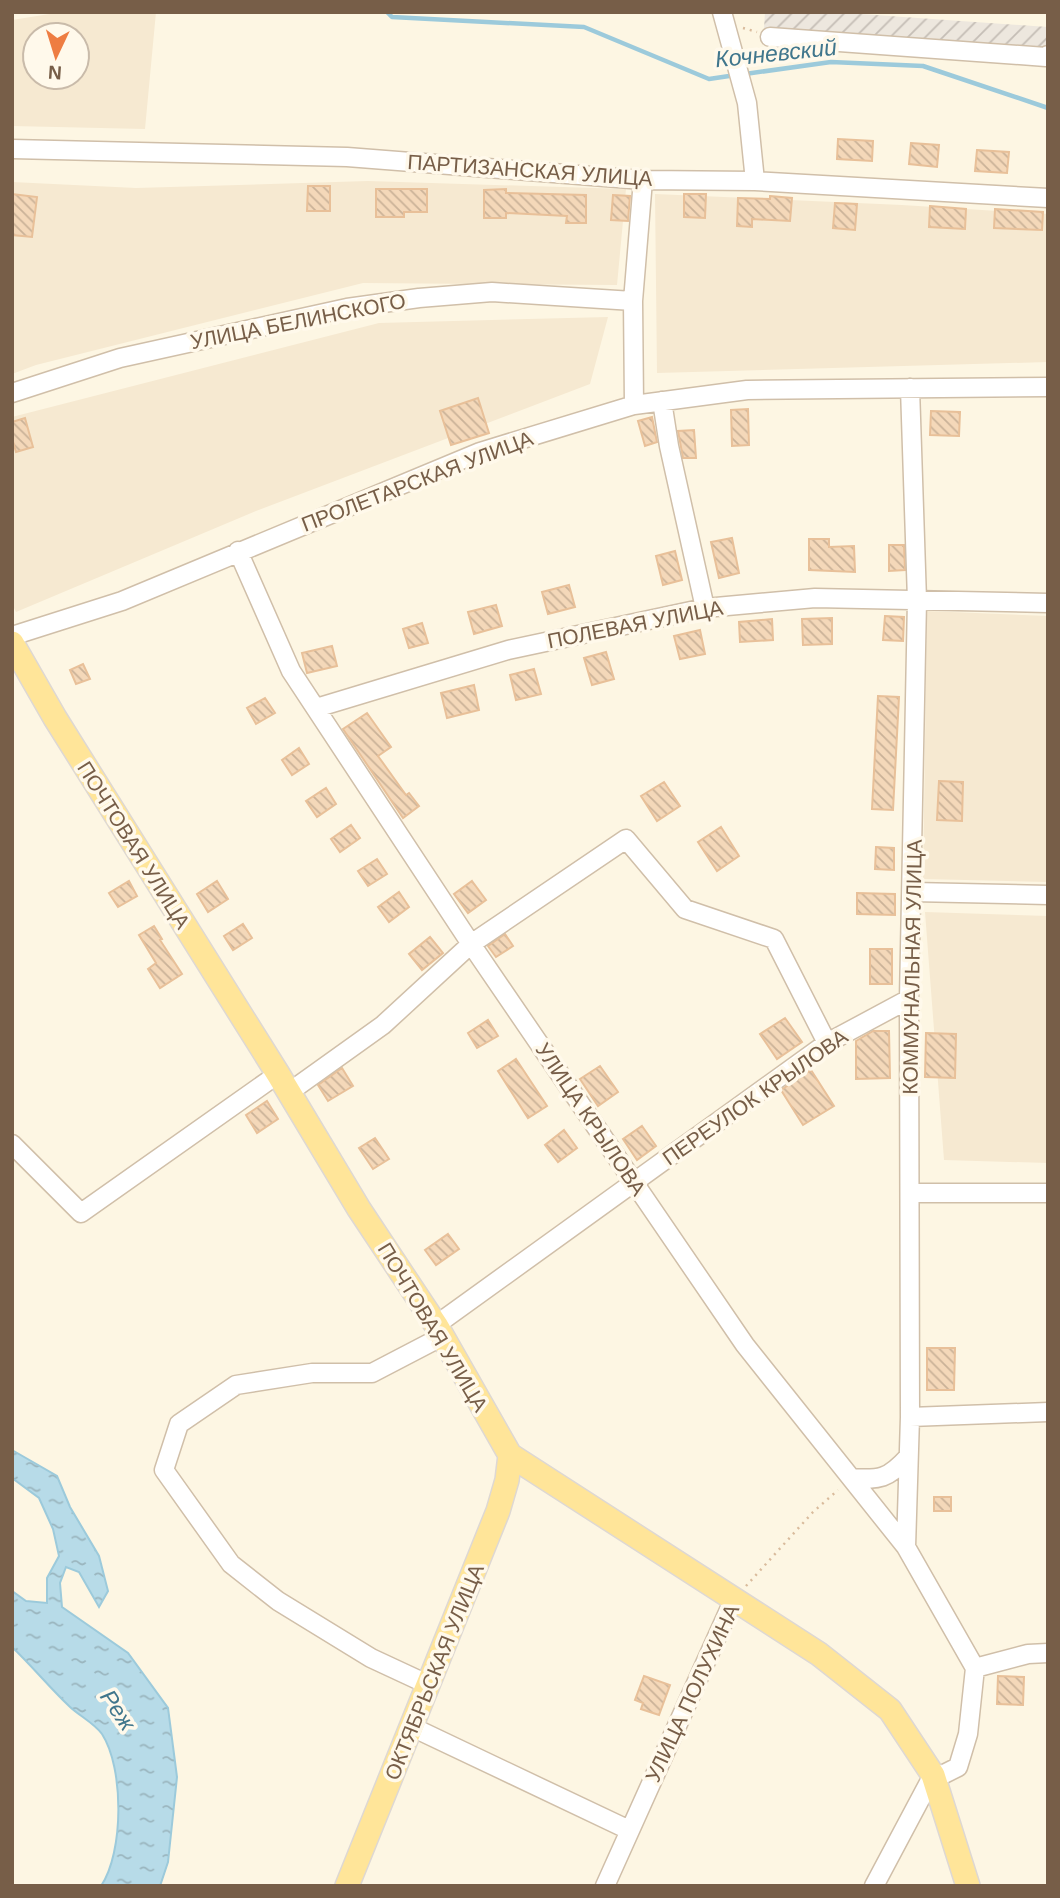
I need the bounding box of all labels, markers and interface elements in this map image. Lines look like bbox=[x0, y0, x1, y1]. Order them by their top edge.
north arrow bbox=[21, 21, 91, 91]
water label: Кочневский bbox=[714, 34, 838, 72]
text: N bbox=[47, 62, 62, 83]
street label: ПАРТИЗАНСКАЯ УЛИЦА bbox=[407, 150, 653, 190]
street label: УЛИЦА БЕЛИНСКОГО bbox=[188, 289, 408, 353]
street label: ПРОЛЕТАРСКАЯ УЛИЦА bbox=[298, 426, 536, 536]
street label: ПОЛЕВАЯ УЛИЦА bbox=[545, 596, 725, 652]
street label: ПОЧТОВАЯ УЛИЦА bbox=[73, 757, 195, 933]
street label: КОММУНАЛЬНАЯ УЛИЦА bbox=[898, 839, 926, 1095]
street label: ПЕРЕУЛОК КРЫЛОВА bbox=[658, 1024, 852, 1170]
street label: УЛИЦА КРЫЛОВА bbox=[531, 1038, 651, 1200]
street label: ПОЧТОВАЯ УЛИЦА bbox=[374, 1239, 492, 1415]
street label: ОКТЯБРЬСКАЯ УЛИЦА bbox=[380, 1561, 488, 1783]
street label: УЛИЦА ПОЛУХИНА bbox=[641, 1600, 743, 1786]
water label: Реж bbox=[95, 1685, 142, 1736]

